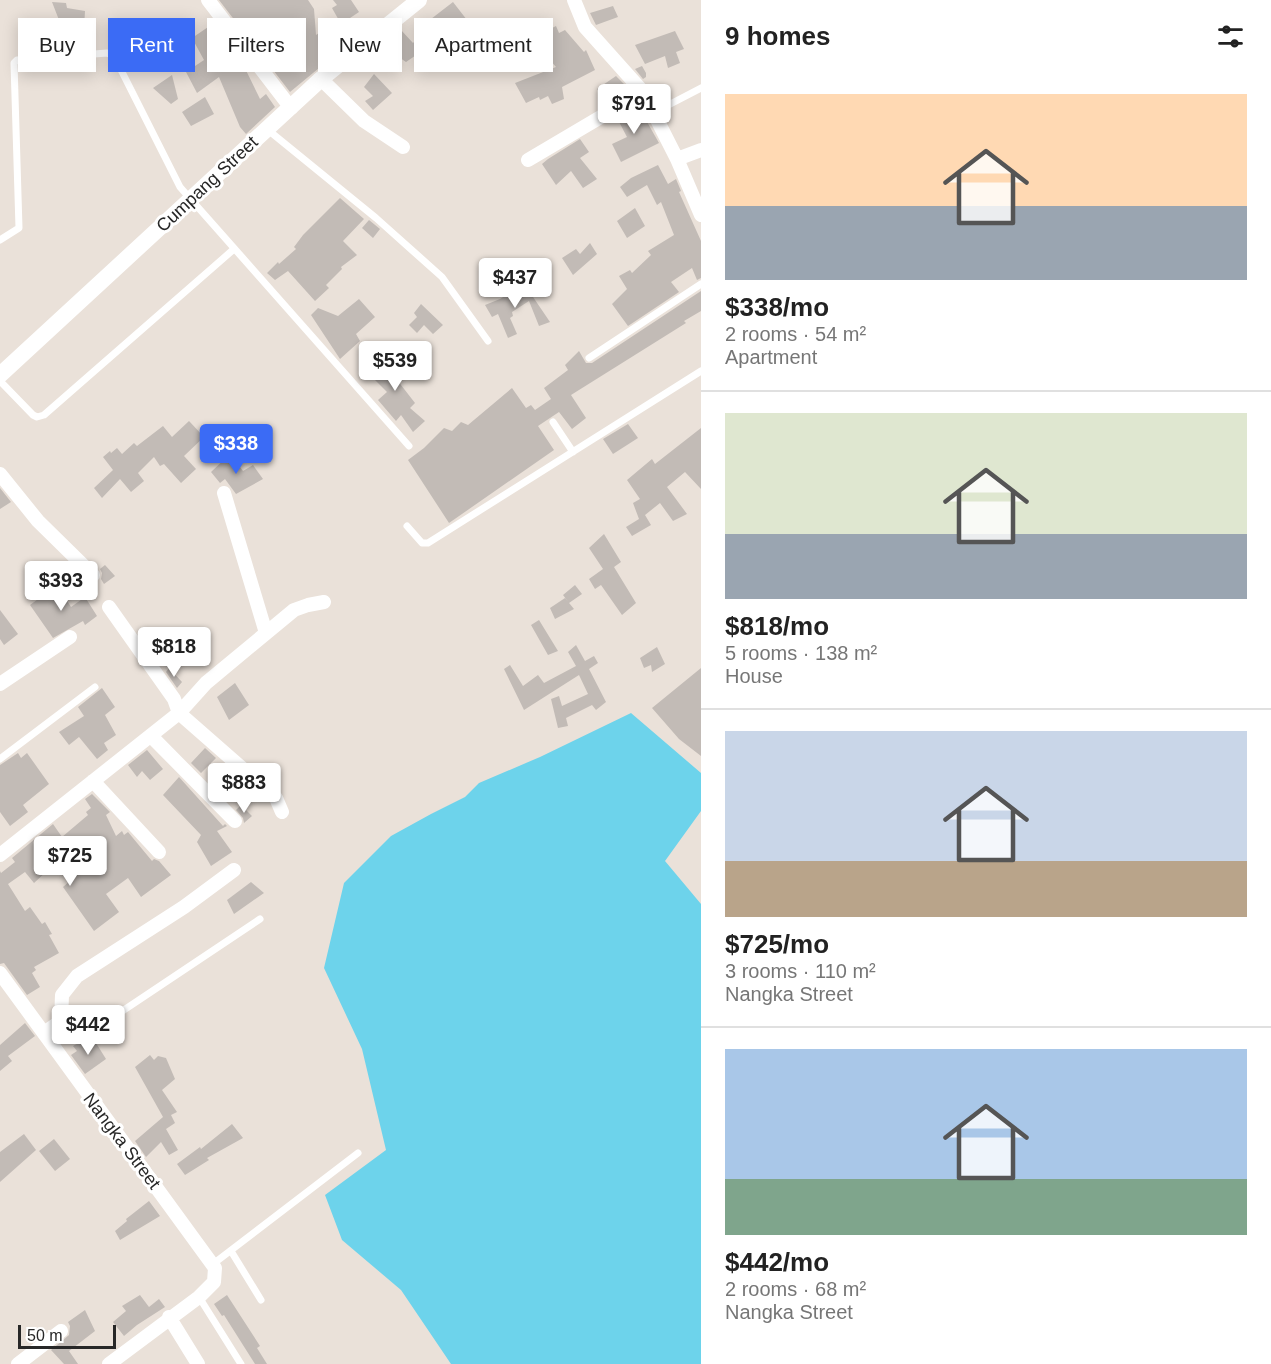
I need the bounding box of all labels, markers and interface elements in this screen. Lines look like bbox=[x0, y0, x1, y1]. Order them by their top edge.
chip: Buy bbox=[18, 18, 96, 72]
chip: Rent bbox=[108, 18, 195, 72]
chip: Filters bbox=[207, 18, 306, 72]
chip: New bbox=[318, 18, 402, 72]
chip: Apartment bbox=[414, 18, 553, 72]
icon: filters bbox=[1214, 20, 1247, 53]
text: 9 homes bbox=[725, 21, 831, 51]
pin: $791 bbox=[598, 84, 670, 135]
text: $791 bbox=[612, 92, 656, 114]
street label: Cumpang Street bbox=[152, 132, 262, 236]
icon: home bbox=[932, 133, 1040, 241]
pin: $437 bbox=[479, 258, 551, 309]
text: $437 bbox=[493, 266, 537, 288]
text: $338/mo bbox=[725, 292, 829, 322]
text: 2 rooms · 54 m² bbox=[725, 323, 866, 345]
pin: $539 bbox=[359, 341, 431, 392]
text: Apartment bbox=[725, 346, 817, 368]
text: $539 bbox=[373, 349, 417, 371]
pin: $338 bbox=[200, 424, 272, 475]
text: $338 bbox=[214, 432, 258, 454]
icon: home bbox=[932, 452, 1040, 560]
pin: $393 bbox=[25, 561, 97, 612]
text: $393 bbox=[39, 569, 83, 591]
text: $818/mo bbox=[725, 611, 829, 641]
pin: $818 bbox=[138, 627, 210, 678]
text: $818 bbox=[152, 635, 196, 657]
text: 5 rooms · 138 m² bbox=[725, 642, 877, 664]
text: House bbox=[725, 665, 783, 687]
pin: $883 bbox=[208, 763, 280, 814]
icon: home bbox=[932, 770, 1040, 878]
text: $883 bbox=[222, 771, 266, 793]
pin: $725 bbox=[34, 836, 106, 887]
text: $725 bbox=[48, 844, 92, 866]
text: $725/mo bbox=[725, 929, 829, 959]
text: 3 rooms · 110 m² bbox=[725, 960, 876, 982]
text: Nangka Street bbox=[725, 983, 853, 1005]
pin: $442 bbox=[52, 1005, 124, 1056]
text: $442 bbox=[66, 1013, 110, 1035]
icon: home bbox=[932, 1088, 1040, 1196]
street label: Nangka Street bbox=[79, 1089, 165, 1193]
text: $442/mo bbox=[725, 1247, 829, 1277]
text: 2 rooms · 68 m² bbox=[725, 1278, 866, 1300]
text: Nangka Street bbox=[725, 1301, 853, 1323]
scale bar bbox=[18, 1322, 116, 1350]
text: 50 m bbox=[27, 1327, 63, 1344]

